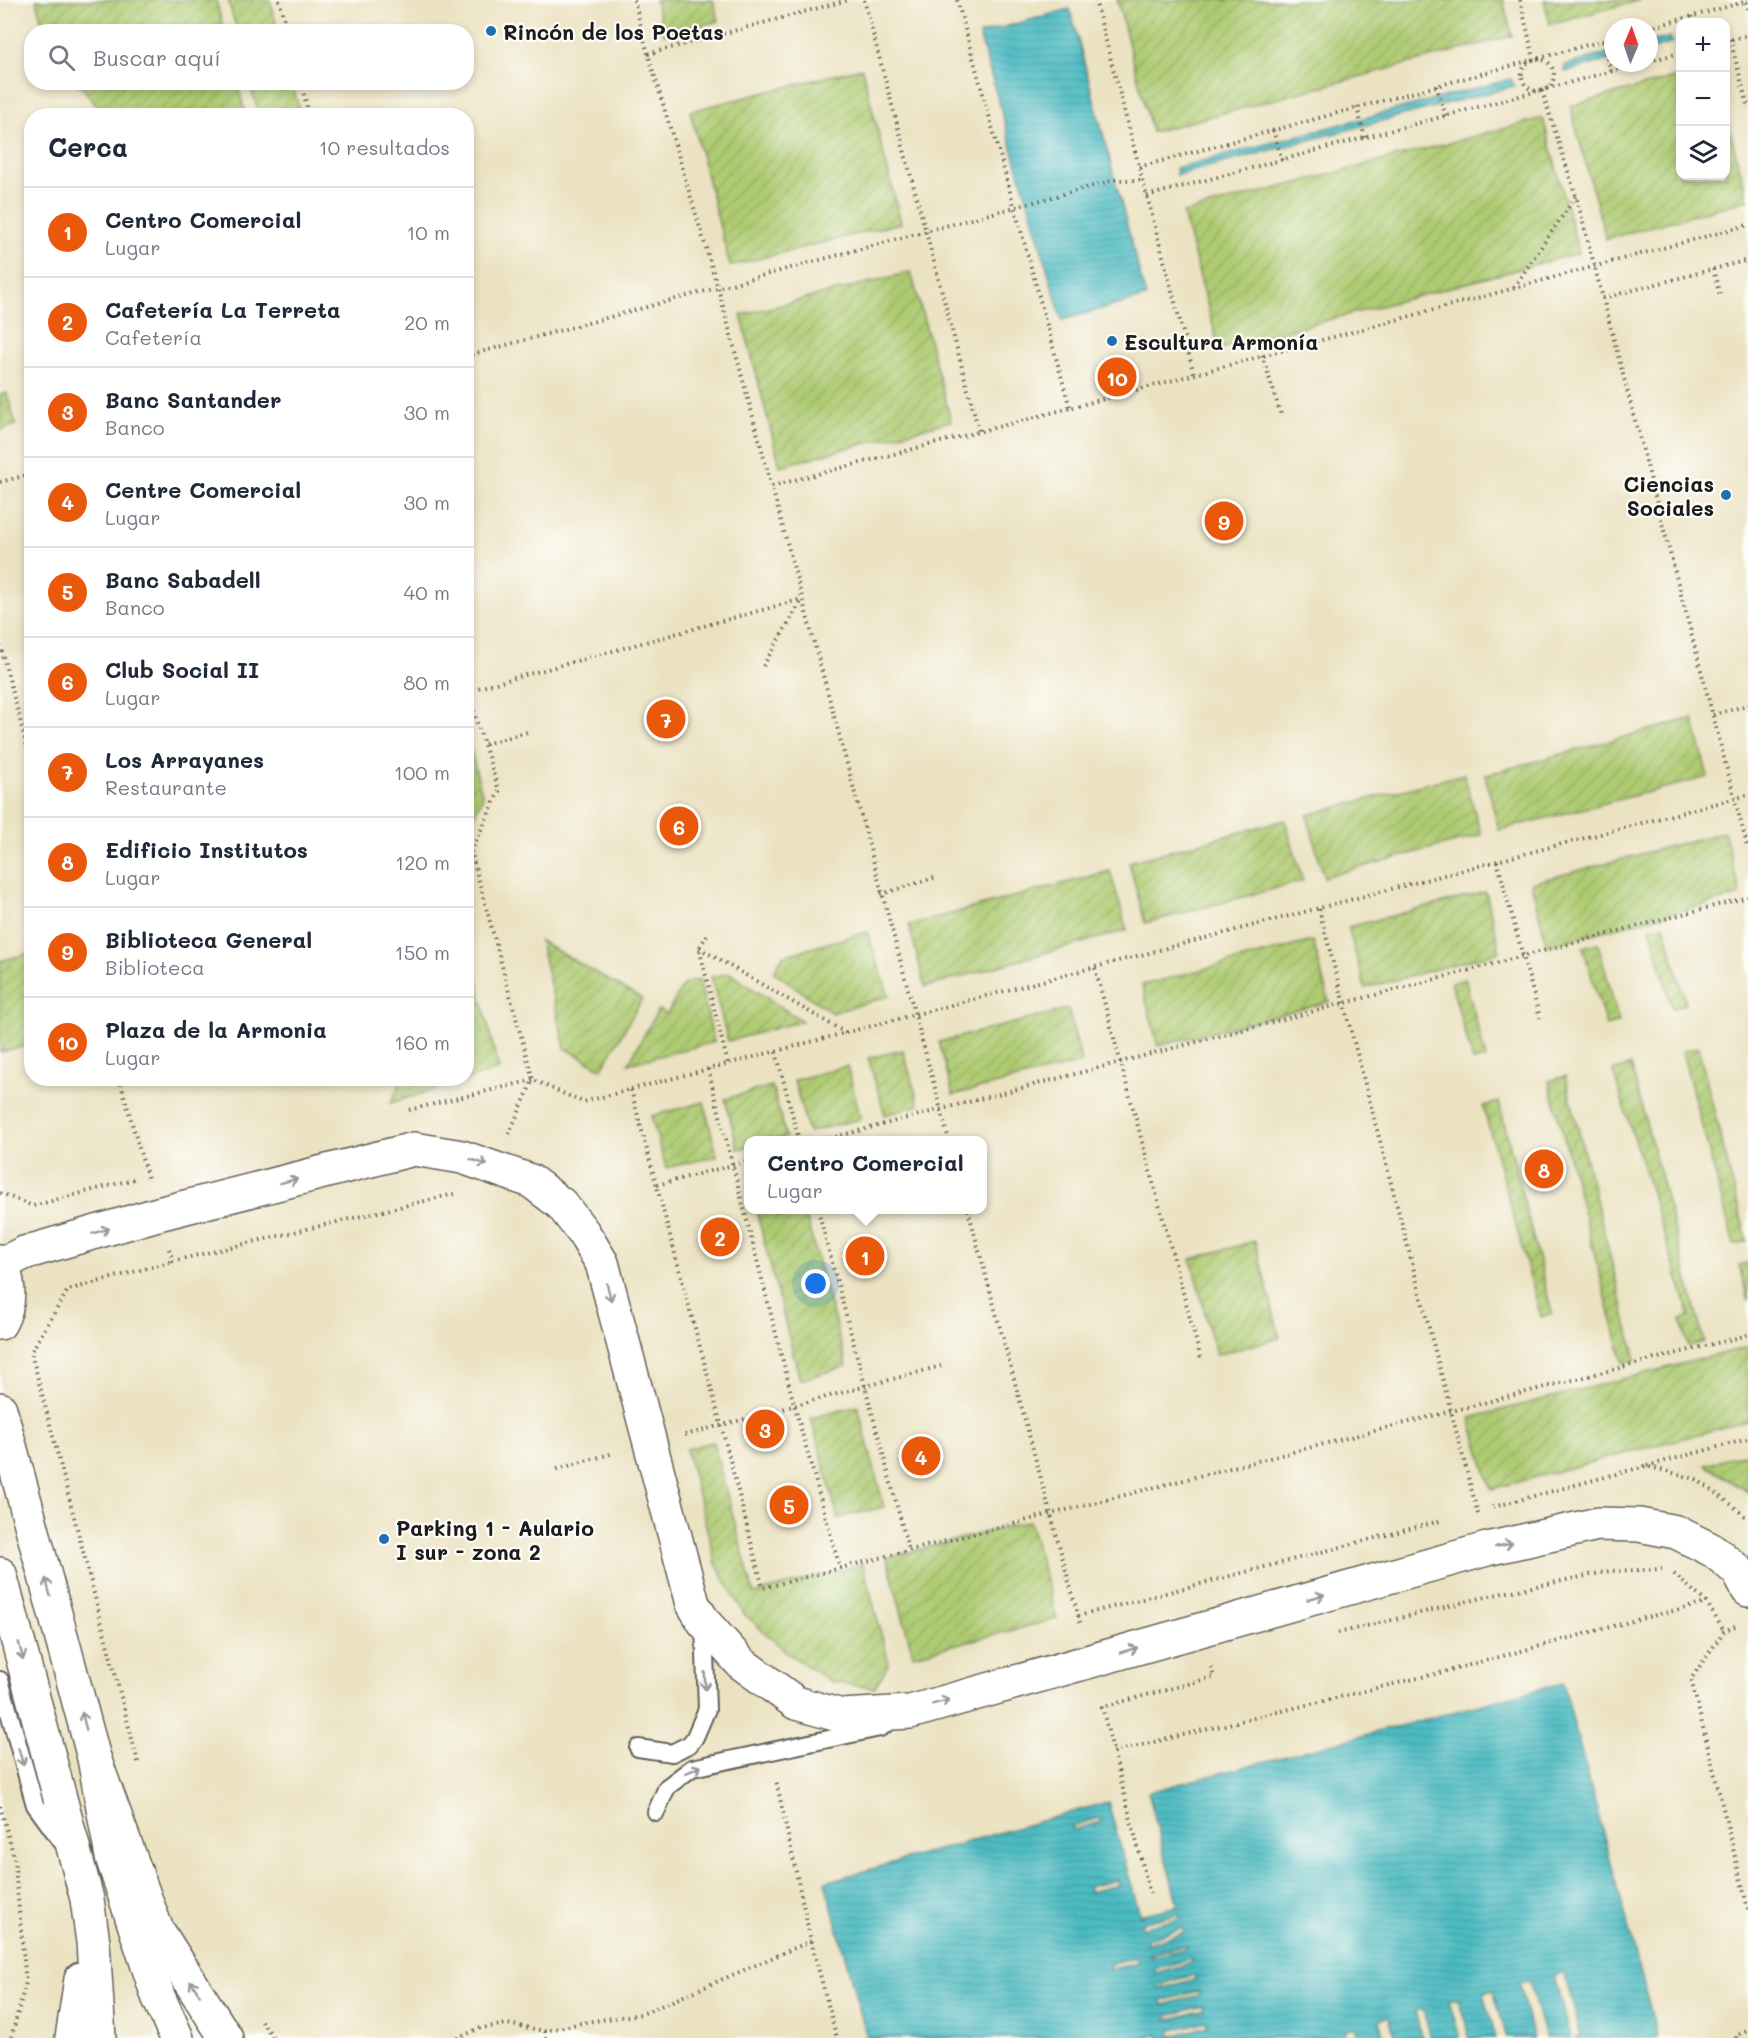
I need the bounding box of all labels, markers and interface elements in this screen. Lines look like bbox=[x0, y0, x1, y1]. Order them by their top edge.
place label: Rincón de los Poetas bbox=[503, 18, 724, 45]
north arrow bbox=[1604, 18, 1658, 72]
map controls bbox=[1676, 18, 1730, 180]
button: + bbox=[1676, 18, 1730, 72]
search box bbox=[24, 24, 474, 90]
marker: Rincón de los Poetas bbox=[484, 24, 498, 38]
icon: search bbox=[45, 41, 78, 74]
text: Buscar aquí bbox=[93, 43, 221, 72]
button: − bbox=[1676, 72, 1730, 126]
button: layers bbox=[1676, 126, 1730, 180]
text: Cerca bbox=[48, 130, 128, 164]
text: 10 resultados bbox=[319, 134, 450, 160]
text: Centro Comercial bbox=[105, 205, 301, 234]
text: 1 bbox=[63, 219, 72, 245]
text: 10 m bbox=[406, 219, 450, 245]
text: Lugar bbox=[105, 234, 161, 260]
text: Cafetería La Terreta bbox=[105, 295, 340, 324]
text: 2 bbox=[62, 309, 73, 335]
text: 20 m bbox=[404, 309, 450, 335]
text: Cafetería bbox=[105, 324, 202, 350]
place label: Escultura Armonía bbox=[1124, 328, 1318, 355]
marker: Escultura Armonía bbox=[1105, 334, 1119, 348]
pin: 10 bbox=[1098, 354, 1136, 400]
text: Banc Santander bbox=[105, 385, 281, 414]
text: 3 bbox=[62, 399, 74, 425]
text: 30 m bbox=[404, 399, 450, 425]
text: Banco bbox=[105, 414, 165, 440]
place label: Ciencias Sociales bbox=[1624, 470, 1714, 521]
text: Centre Comercial bbox=[105, 475, 301, 504]
marker: Ciencias Sociales bbox=[1719, 488, 1733, 502]
text: 4 bbox=[61, 489, 74, 515]
text: 30 m bbox=[404, 489, 450, 515]
pin: 9 bbox=[1204, 498, 1244, 544]
text: Lugar bbox=[105, 504, 161, 530]
text: Banc Sabadell bbox=[105, 565, 261, 594]
text: 5 bbox=[62, 579, 73, 605]
text: 40 m bbox=[404, 579, 450, 605]
text: Banco bbox=[105, 594, 165, 620]
text: Club Social II bbox=[105, 655, 259, 684]
text: 6 bbox=[61, 669, 74, 695]
text: 80 m bbox=[403, 669, 450, 695]
text: Lugar bbox=[105, 684, 161, 710]
pin: 7 bbox=[646, 696, 686, 742]
text: Los Arrayanes bbox=[105, 745, 264, 774]
text: 7 bbox=[62, 759, 73, 785]
text: 100 m bbox=[394, 759, 450, 785]
text: Restaurante bbox=[105, 774, 227, 800]
pin: 6 bbox=[660, 804, 698, 848]
text: Edificio Institutos bbox=[105, 835, 308, 864]
text: 8 bbox=[61, 849, 74, 875]
text: 120 m bbox=[395, 849, 450, 875]
text: Lugar bbox=[105, 864, 161, 890]
text: Biblioteca General bbox=[105, 925, 312, 954]
text: 9 bbox=[61, 939, 74, 965]
text: 150 m bbox=[395, 939, 450, 965]
text: Biblioteca bbox=[105, 954, 205, 980]
text: Plaza de la Armonia bbox=[105, 1015, 327, 1044]
text: 10 bbox=[57, 1029, 78, 1055]
text: 160 m bbox=[394, 1029, 450, 1055]
text: Lugar bbox=[105, 1044, 161, 1070]
popup bbox=[744, 1136, 987, 1214]
pin: 8 bbox=[1524, 1146, 1564, 1192]
text: Centro Comercial bbox=[767, 1148, 964, 1177]
one-way arrow bbox=[469, 1158, 488, 1169]
one-way arrow bbox=[279, 1174, 298, 1186]
text: Lugar bbox=[767, 1177, 823, 1203]
pin: 2 bbox=[700, 1214, 740, 1260]
one-way arrow bbox=[91, 1225, 110, 1236]
pin: 1 bbox=[846, 1234, 884, 1278]
your location bbox=[801, 1269, 830, 1298]
one-way arrow bbox=[604, 1282, 616, 1301]
pin: 3 bbox=[746, 1406, 784, 1452]
pin: 4 bbox=[902, 1434, 940, 1478]
pin: 5 bbox=[770, 1482, 808, 1528]
place label: Parking 1 - Aulario I sur - zona 2 bbox=[396, 1514, 594, 1565]
marker: Parking 1 - Aulario I sur - zona 2 bbox=[377, 1532, 391, 1546]
one-way arrow bbox=[1495, 1539, 1514, 1551]
one-way arrow bbox=[42, 1578, 53, 1597]
one-way arrow bbox=[1306, 1591, 1325, 1602]
one-way arrow bbox=[15, 1641, 27, 1660]
one-way arrow bbox=[1119, 1644, 1138, 1655]
one-way arrow bbox=[700, 1670, 711, 1690]
one-way arrow bbox=[931, 1696, 950, 1707]
one-way arrow bbox=[78, 1712, 89, 1731]
one-way arrow bbox=[16, 1747, 28, 1766]
one-way arrow bbox=[683, 1764, 701, 1776]
one-way arrow bbox=[188, 1980, 201, 1997]

